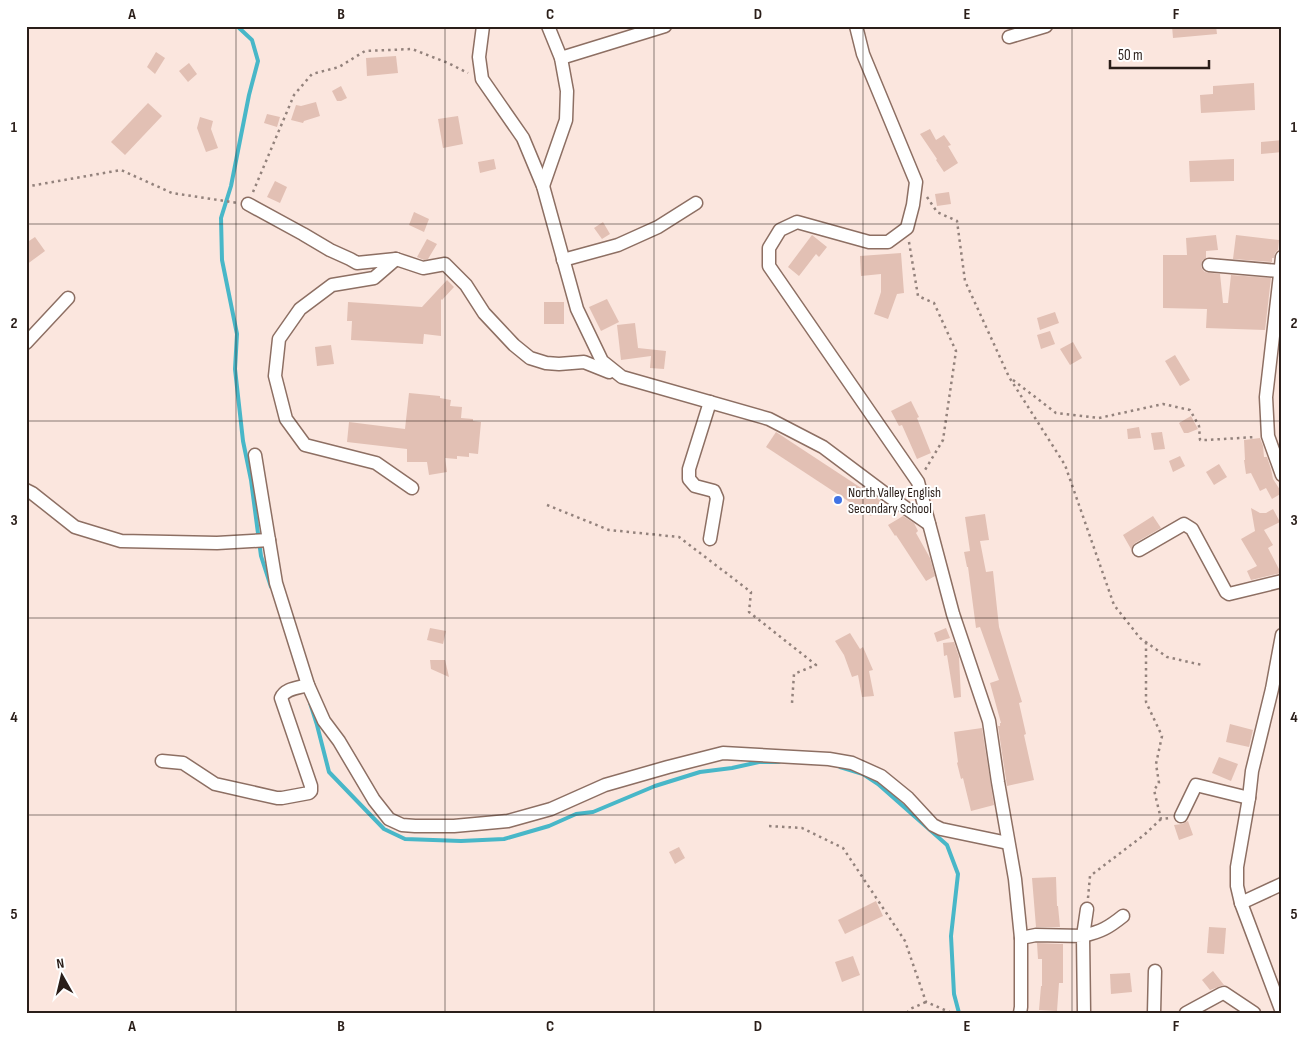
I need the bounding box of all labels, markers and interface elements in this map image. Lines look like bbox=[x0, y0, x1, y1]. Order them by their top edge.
text: A bbox=[127, 5, 136, 24]
text: B bbox=[337, 5, 345, 24]
text: C bbox=[546, 5, 554, 24]
text: D bbox=[754, 5, 762, 24]
text: E bbox=[964, 5, 971, 24]
text: F bbox=[1173, 5, 1180, 24]
scale bar bbox=[1110, 38, 1209, 70]
text: 50 m bbox=[1118, 46, 1143, 65]
text: 1 bbox=[11, 118, 18, 137]
text: 1 bbox=[1291, 118, 1298, 137]
text: 2 bbox=[10, 314, 18, 333]
text: 2 bbox=[1290, 314, 1298, 333]
place label: North Valley English Secondary School bbox=[848, 484, 941, 517]
marker: North Valley English Secondary School bbox=[832, 494, 844, 506]
text: 3 bbox=[10, 511, 18, 530]
text: 3 bbox=[1290, 511, 1298, 530]
text: 4 bbox=[10, 708, 18, 727]
text: 4 bbox=[1290, 708, 1298, 727]
text: 5 bbox=[10, 905, 18, 924]
text: 5 bbox=[1290, 905, 1298, 924]
north arrow bbox=[38, 952, 88, 1002]
text: N bbox=[55, 955, 65, 973]
text: A bbox=[127, 1017, 136, 1036]
text: B bbox=[337, 1017, 345, 1036]
text: C bbox=[546, 1017, 554, 1036]
text: D bbox=[754, 1017, 762, 1036]
text: E bbox=[964, 1017, 971, 1036]
text: F bbox=[1173, 1017, 1180, 1036]

